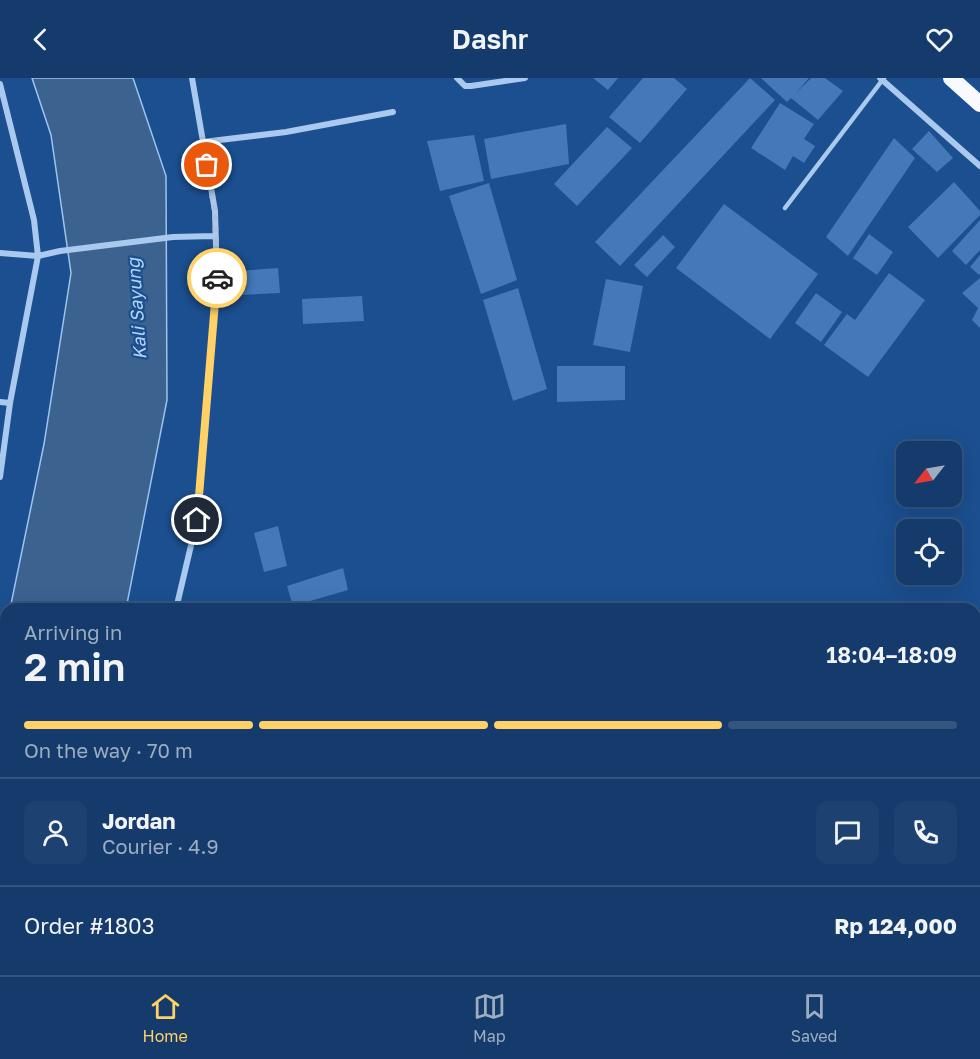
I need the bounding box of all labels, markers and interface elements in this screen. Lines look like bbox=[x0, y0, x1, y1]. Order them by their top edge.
icon: back bbox=[24, 23, 57, 56]
text: Dashr bbox=[452, 23, 528, 55]
icon: heart bbox=[923, 23, 956, 56]
pin bbox=[181, 139, 232, 190]
icon: bag bbox=[190, 148, 223, 181]
courier bbox=[187, 248, 247, 308]
water label: Kali Sayung bbox=[121, 255, 151, 361]
icon: car bbox=[201, 262, 234, 295]
north arrow bbox=[896, 441, 962, 507]
map controls bbox=[896, 441, 962, 585]
pin bbox=[171, 494, 222, 545]
icon: home bbox=[180, 503, 213, 536]
button: locate bbox=[896, 519, 962, 585]
text: Arriving in bbox=[24, 620, 122, 644]
text: 18:04–18:09 bbox=[826, 641, 957, 668]
text: 2 min bbox=[24, 643, 125, 690]
text: On the way · 70 m bbox=[24, 738, 193, 762]
button: person bbox=[24, 801, 87, 864]
button: chat bbox=[816, 801, 879, 864]
button: phone bbox=[894, 801, 957, 864]
text: Jordan bbox=[102, 807, 176, 834]
text: Courier · 4.9 bbox=[102, 834, 219, 858]
text: Order #1803 bbox=[24, 912, 155, 939]
text: Rp 124,000 bbox=[834, 912, 957, 939]
tab: Home bbox=[143, 990, 188, 1046]
tab: Map bbox=[473, 990, 506, 1046]
tab: Saved bbox=[791, 990, 837, 1046]

